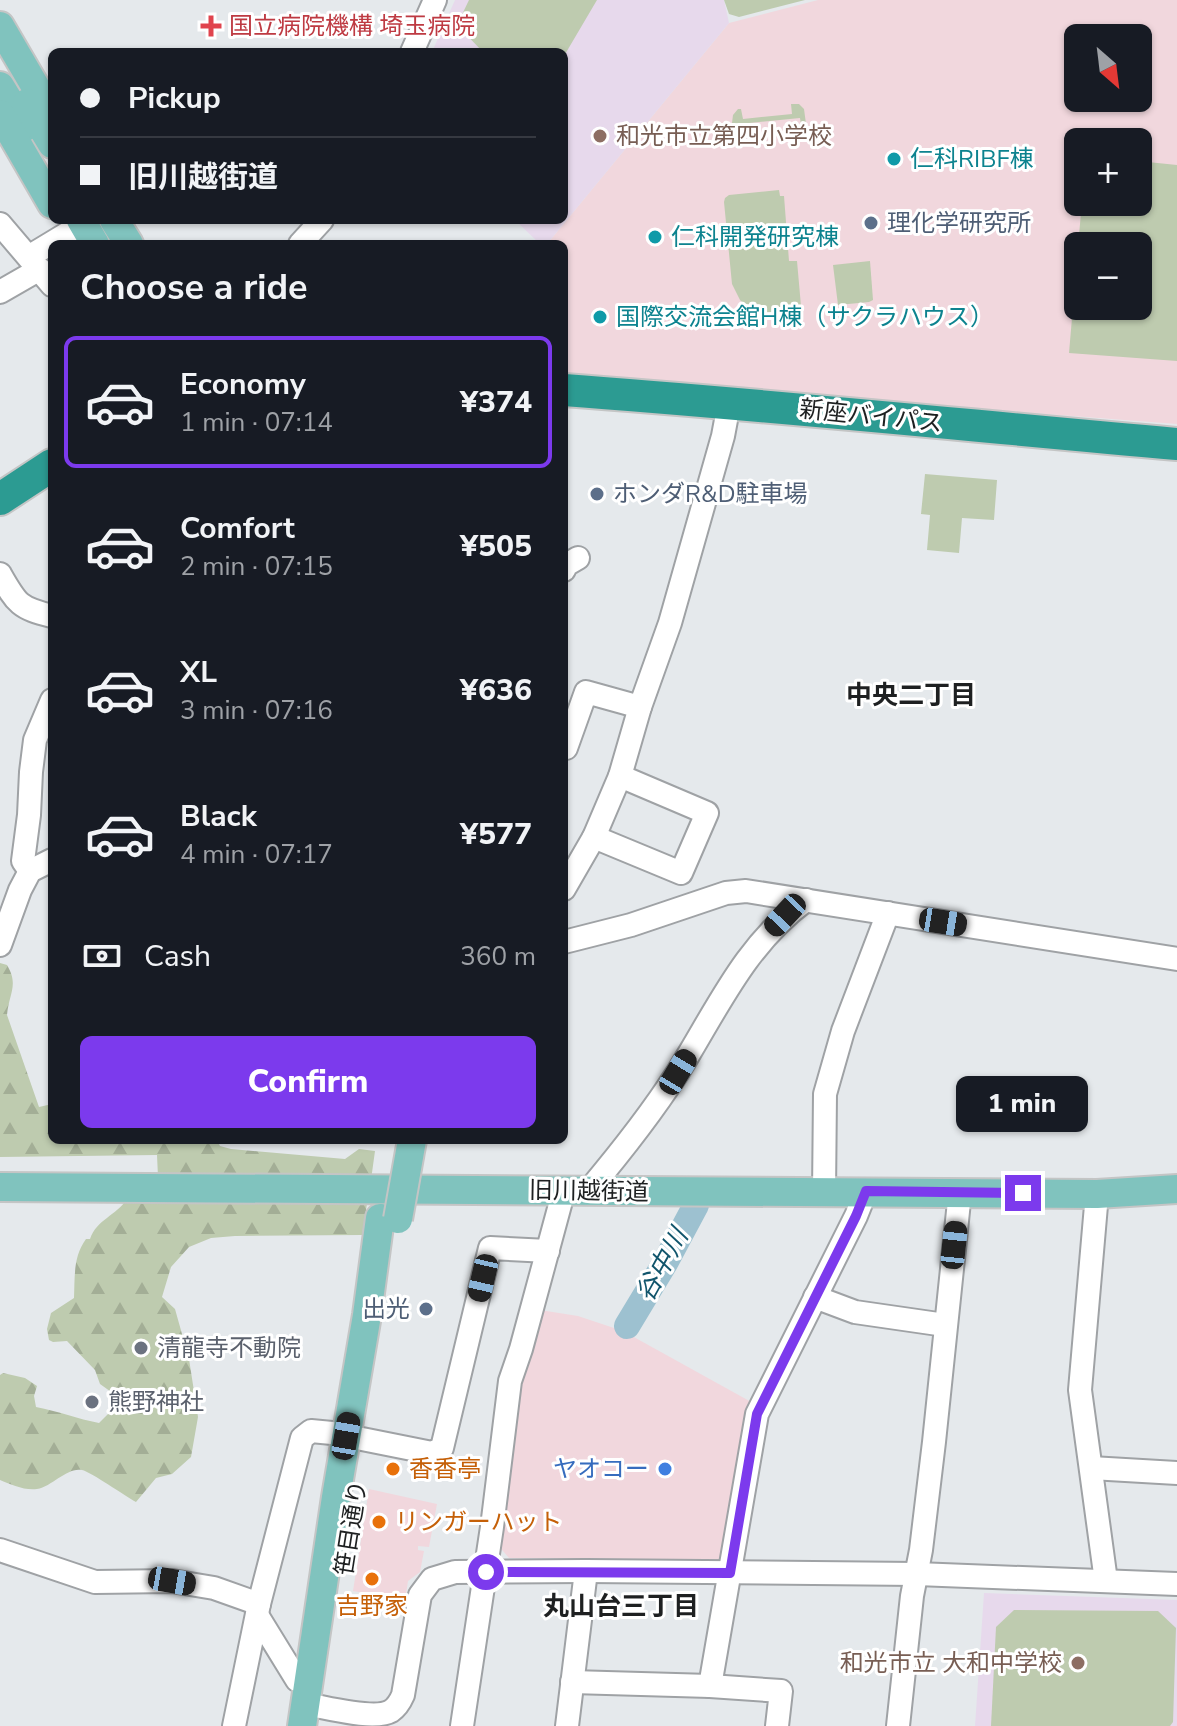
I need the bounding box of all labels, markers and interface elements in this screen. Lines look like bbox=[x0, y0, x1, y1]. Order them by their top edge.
place label: 国立病院機構 埼玉病院 bbox=[229, 10, 475, 42]
marker: 国立病院機構 埼玉病院 bbox=[200, 15, 222, 37]
north arrow bbox=[1064, 24, 1152, 112]
map controls bbox=[1064, 24, 1152, 320]
text: Pickup bbox=[128, 78, 221, 119]
place label: 和光市立第四小学校 bbox=[616, 120, 832, 152]
marker: 和光市立第四小学校 bbox=[591, 127, 609, 145]
button: + bbox=[1064, 128, 1152, 216]
place label: 仁科RIBF棟 bbox=[910, 143, 1034, 175]
marker: 仁科RIBF棟 bbox=[885, 150, 903, 168]
text: 旧川越街道 bbox=[128, 157, 278, 198]
place label: 理化学研究所 bbox=[887, 207, 1031, 239]
marker: 理化学研究所 bbox=[862, 214, 880, 232]
place label: 仁科開発研究棟 bbox=[671, 221, 839, 253]
marker: 仁科開発研究棟 bbox=[646, 228, 664, 246]
button: − bbox=[1064, 232, 1152, 320]
text: Choose a ride bbox=[80, 263, 308, 312]
place label: 国際交流会館H棟（サクラハウス） bbox=[616, 301, 994, 333]
marker: 国際交流会館H棟（サクラハウス） bbox=[591, 308, 609, 326]
text: Economy bbox=[180, 364, 306, 405]
icon: car bbox=[84, 366, 156, 438]
text: ¥374 bbox=[460, 382, 532, 423]
street label: 新座バイパス bbox=[798, 393, 944, 439]
text: 1 min · 07:14 bbox=[180, 405, 333, 440]
place label: ホンダR&D駐車場 bbox=[613, 478, 808, 510]
marker: ホンダR&D駐車場 bbox=[588, 485, 606, 503]
text: Comfort bbox=[180, 508, 295, 549]
icon: car bbox=[84, 510, 156, 582]
text: ¥505 bbox=[460, 526, 532, 567]
text: 2 min · 07:15 bbox=[180, 549, 333, 584]
text: XL bbox=[180, 652, 217, 693]
icon: car bbox=[84, 654, 156, 726]
text: ¥636 bbox=[460, 670, 532, 711]
district label: 中央二丁目 bbox=[846, 678, 976, 713]
text: 3 min · 07:16 bbox=[180, 693, 333, 728]
text: Black bbox=[180, 796, 257, 837]
icon: car bbox=[84, 798, 156, 870]
text: ¥577 bbox=[460, 814, 532, 855]
text: 4 min · 07:17 bbox=[180, 837, 333, 872]
car bbox=[760, 889, 810, 941]
car bbox=[917, 906, 969, 938]
icon: cash bbox=[80, 934, 124, 978]
text: Cash bbox=[144, 936, 211, 977]
text: 360 m bbox=[460, 939, 536, 974]
button: Confirm bbox=[80, 1036, 536, 1128]
car bbox=[655, 1045, 701, 1099]
callout: 1 min bbox=[957, 1077, 1089, 1133]
text: 1 min bbox=[988, 1086, 1056, 1121]
street label: 旧川越街道 bbox=[529, 1174, 649, 1208]
route end bbox=[1005, 1175, 1041, 1211]
water label: 谷中川 bbox=[628, 1220, 698, 1308]
car bbox=[940, 1220, 968, 1270]
car bbox=[466, 1252, 500, 1304]
place label: 出光 bbox=[362, 1293, 410, 1325]
marker: 出光 bbox=[417, 1300, 435, 1318]
place label: 清龍寺不動院 bbox=[157, 1332, 301, 1364]
marker: 清龍寺不動院 bbox=[132, 1339, 150, 1357]
place label: 熊野神社 bbox=[108, 1386, 204, 1418]
marker: 熊野神社 bbox=[83, 1393, 101, 1411]
car bbox=[330, 1410, 362, 1462]
place label: 香香亭 bbox=[409, 1453, 481, 1485]
place label: ヤオコー bbox=[553, 1453, 649, 1485]
marker: 香香亭 bbox=[384, 1460, 402, 1478]
marker: ヤオコー bbox=[656, 1460, 674, 1478]
street label: 笹目通り bbox=[328, 1478, 374, 1578]
place label: リンガーハット bbox=[395, 1506, 563, 1538]
marker: リンガーハット bbox=[370, 1513, 388, 1531]
route start bbox=[468, 1554, 504, 1590]
car bbox=[146, 1565, 198, 1597]
marker: 吉野家 bbox=[363, 1570, 381, 1588]
district label: 丸山台三丁目 bbox=[543, 1589, 699, 1624]
place label: 吉野家 bbox=[336, 1590, 408, 1622]
place label: 和光市立 大和中学校 bbox=[840, 1647, 1062, 1679]
marker: 和光市立 大和中学校 bbox=[1069, 1654, 1087, 1672]

